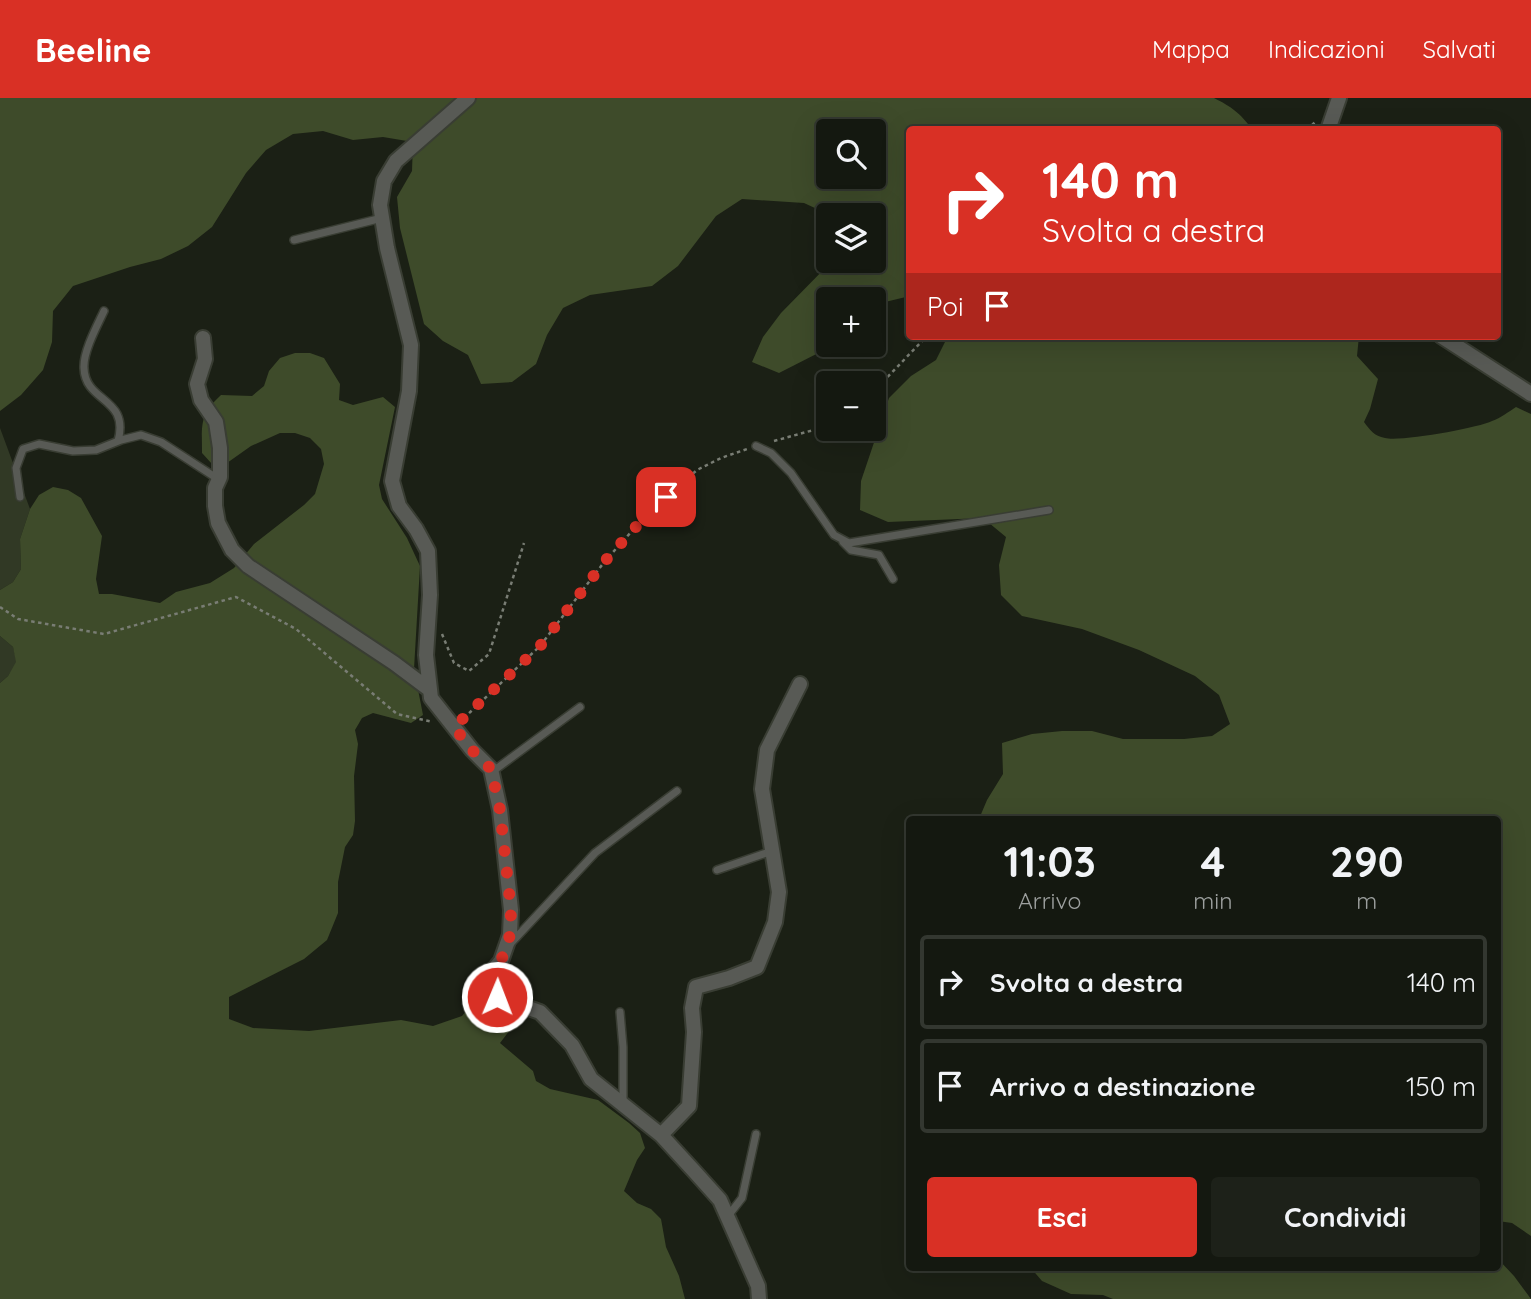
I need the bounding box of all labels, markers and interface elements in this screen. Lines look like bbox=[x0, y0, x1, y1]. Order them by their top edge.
text: Beeline bbox=[35, 29, 151, 70]
text: Mappa bbox=[1152, 34, 1230, 64]
text: Indicazioni bbox=[1268, 34, 1385, 64]
text: Salvati bbox=[1423, 34, 1496, 64]
map controls bbox=[816, 119, 886, 441]
button: search bbox=[816, 119, 886, 189]
text: 140 m bbox=[1042, 149, 1179, 210]
icon: right bbox=[927, 154, 1018, 245]
button: layers bbox=[816, 203, 886, 273]
text: Svolta a destra bbox=[1042, 210, 1265, 250]
button: + bbox=[816, 287, 886, 357]
icon: arrive bbox=[978, 287, 1016, 325]
text: Poi bbox=[927, 290, 964, 323]
button: − bbox=[816, 371, 886, 441]
pin bbox=[636, 467, 696, 527]
icon: arrive bbox=[647, 478, 685, 516]
text: 11:03 bbox=[1003, 835, 1096, 888]
text: 4 bbox=[1201, 835, 1225, 888]
text: 290 bbox=[1330, 835, 1404, 888]
text: Arrivo bbox=[1018, 886, 1081, 915]
text: min bbox=[1193, 886, 1233, 915]
text: m bbox=[1356, 886, 1377, 915]
position arrow bbox=[460, 960, 534, 1034]
icon: right bbox=[931, 963, 969, 1001]
text: Svolta a destra bbox=[990, 966, 1183, 999]
text: 140 m bbox=[1407, 966, 1476, 999]
icon: arrive bbox=[931, 1067, 969, 1105]
text: Arrivo a destinazione bbox=[990, 1070, 1256, 1103]
text: 150 m bbox=[1406, 1070, 1476, 1103]
button: Esci bbox=[927, 1177, 1197, 1257]
button: Condividi bbox=[1211, 1177, 1480, 1257]

